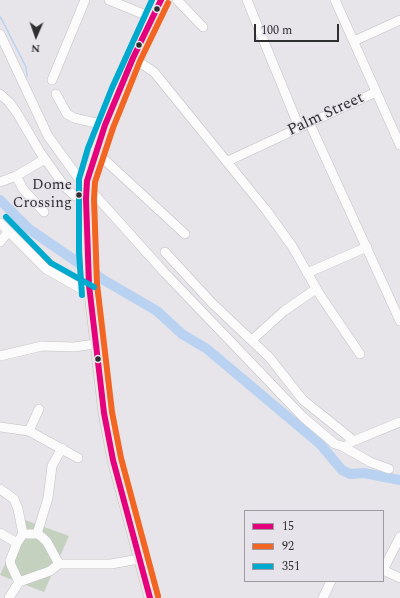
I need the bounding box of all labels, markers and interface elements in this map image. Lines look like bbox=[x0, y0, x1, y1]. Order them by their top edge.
unlabelled marker bbox=[152, 4, 162, 14]
north arrow bbox=[16, 16, 56, 56]
scale bar bbox=[256, 16, 341, 42]
text: 100 m bbox=[261, 21, 292, 40]
text: N bbox=[31, 40, 40, 57]
unlabelled marker bbox=[134, 40, 144, 50]
street label: Palm Street bbox=[285, 89, 367, 141]
place label: Dome Crossing bbox=[13, 177, 72, 212]
marker: Dome Crossing bbox=[74, 190, 84, 200]
unlabelled marker bbox=[93, 354, 103, 364]
legend bbox=[244, 510, 384, 582]
text: 15 bbox=[282, 517, 294, 536]
text: 92 bbox=[282, 537, 294, 556]
text: 351 bbox=[282, 557, 300, 576]

